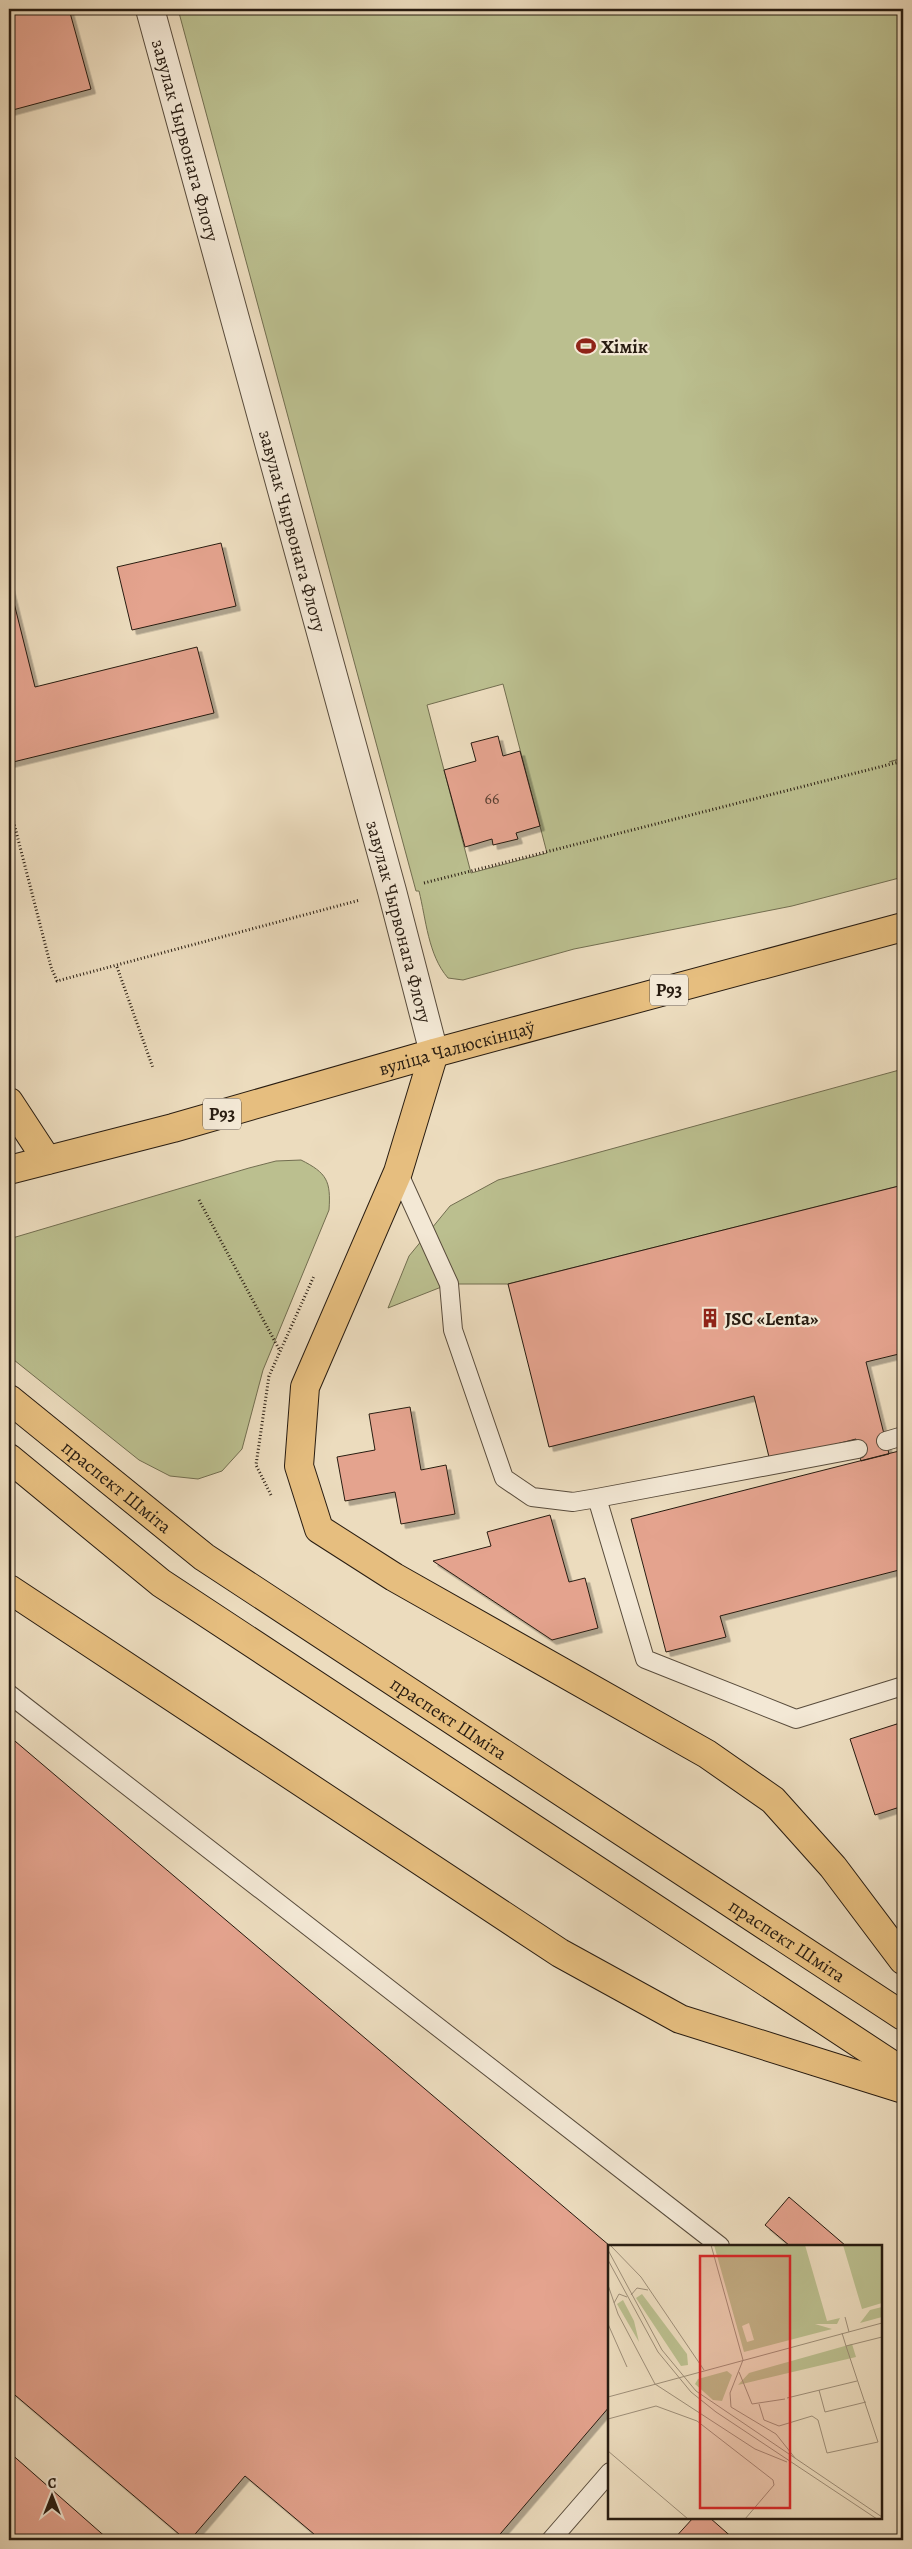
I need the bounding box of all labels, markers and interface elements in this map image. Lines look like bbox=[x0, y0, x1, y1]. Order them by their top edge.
street label: завулак Чырвонага Флоту bbox=[145, 36, 225, 245]
place label: Хімік bbox=[601, 334, 648, 360]
sports icon: Хімік bbox=[575, 335, 597, 357]
street label: завулак Чырвонага Флоту bbox=[252, 427, 332, 635]
house number: 66 bbox=[485, 788, 499, 810]
street label: завулак Чырвонага Флоту bbox=[359, 817, 438, 1026]
road number: Р93 bbox=[650, 974, 688, 1006]
street label: вуліца Чалюскінцаў bbox=[376, 1014, 538, 1082]
road number: Р93 bbox=[203, 1098, 241, 1130]
place label: JSC «Lenta» bbox=[725, 1306, 819, 1332]
building icon: JSC «Lenta» bbox=[699, 1307, 721, 1329]
street label: праспект Шміта bbox=[56, 1435, 177, 1540]
street label: праспект Шміта bbox=[385, 1671, 512, 1767]
street label: праспект Шміта bbox=[723, 1893, 851, 1989]
inset map bbox=[608, 2245, 882, 2519]
north arrow bbox=[28, 2472, 78, 2522]
text: С bbox=[48, 2474, 57, 2493]

